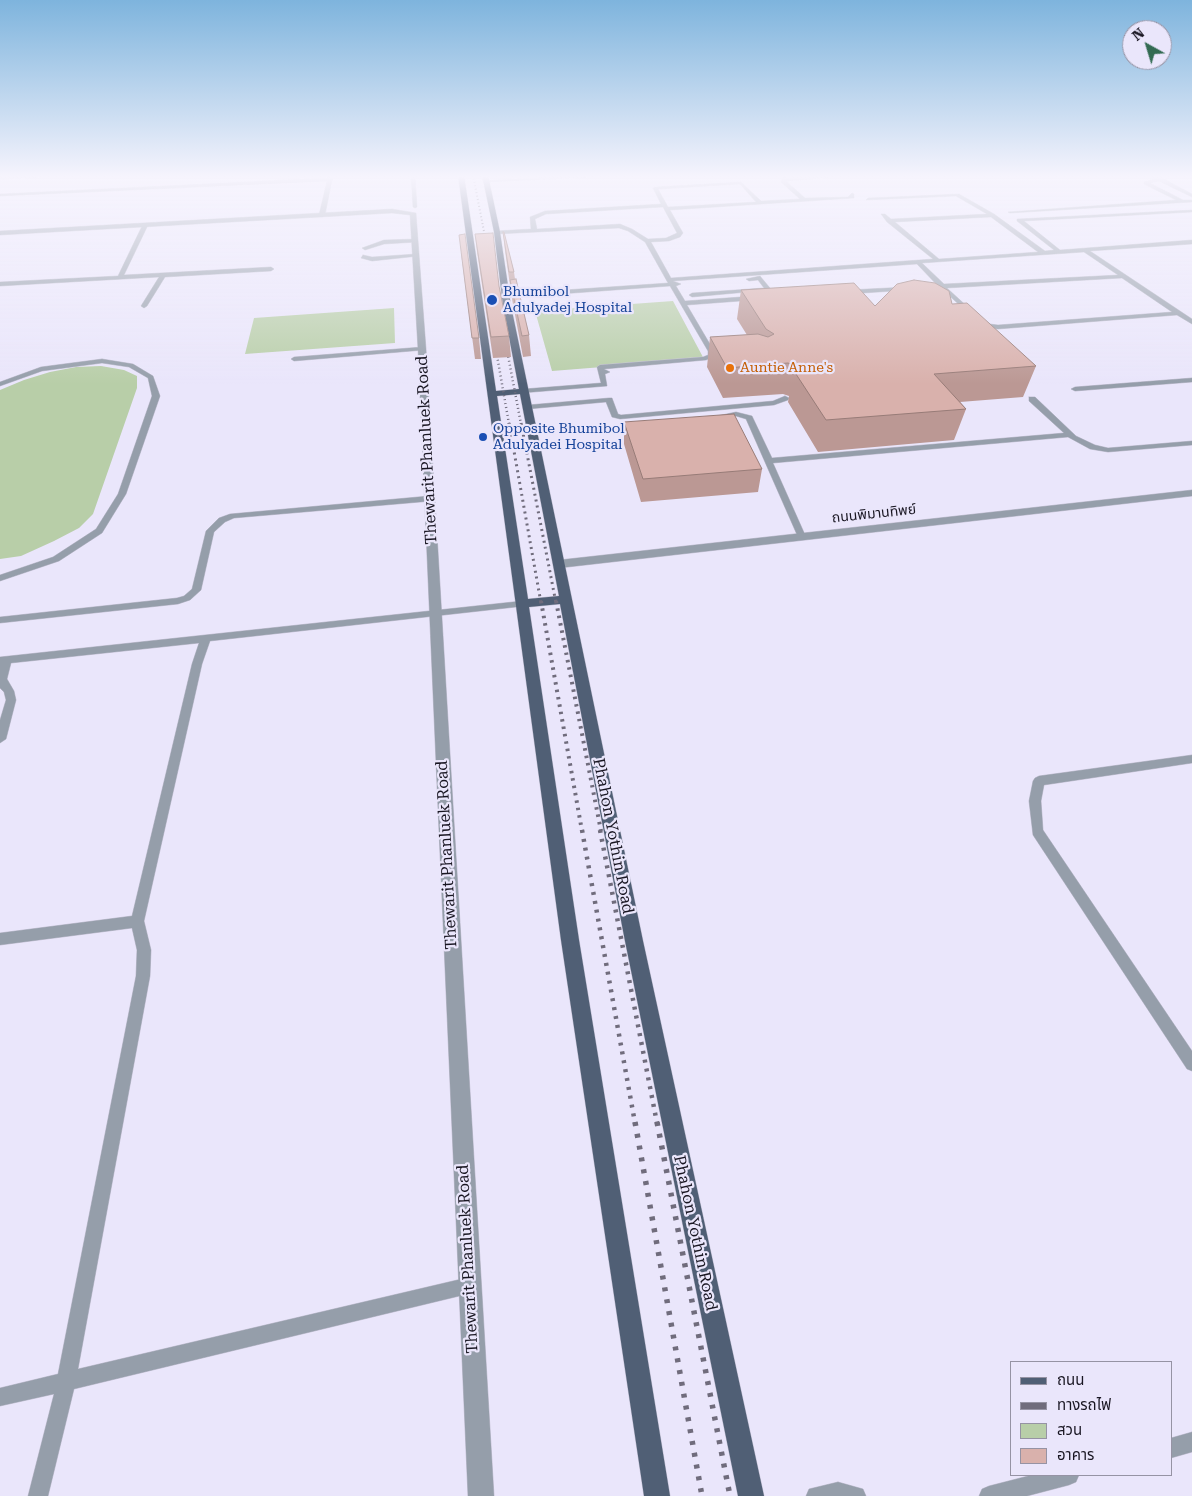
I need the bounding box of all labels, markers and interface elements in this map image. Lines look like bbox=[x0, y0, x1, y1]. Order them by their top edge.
north arrow bbox=[1122, 20, 1172, 70]
text: N bbox=[1129, 25, 1147, 44]
place label: Bhumibol Adulyadej Hospital bbox=[503, 284, 632, 316]
marker: Bhumibol Adulyadej Hospital bbox=[485, 293, 499, 307]
street label: Thewarit Phanluek Road bbox=[412, 355, 442, 545]
place label: Auntie Anne's bbox=[740, 360, 833, 376]
marker: Auntie Anne's bbox=[724, 362, 736, 374]
place label: Opposite Bhumibol Adulyadei Hospital bbox=[493, 421, 625, 454]
marker: Opposite Bhumibol Adulyadei Hospital bbox=[477, 431, 489, 443]
street label: ถนนพิมานทิพย์ bbox=[831, 501, 917, 527]
street label: Phahon Yothin Road bbox=[588, 756, 638, 916]
street label: Thewarit Phanluek Road bbox=[432, 760, 462, 950]
street label: Phahon Yothin Road bbox=[669, 1154, 721, 1312]
street label: Thewarit Phanluek Road bbox=[453, 1164, 483, 1354]
legend bbox=[1010, 1361, 1172, 1476]
text: ถนน bbox=[1057, 1371, 1084, 1389]
text: ทางรถไฟ bbox=[1057, 1396, 1111, 1414]
text: สวน bbox=[1057, 1421, 1082, 1439]
text: อาคาร bbox=[1057, 1446, 1094, 1464]

